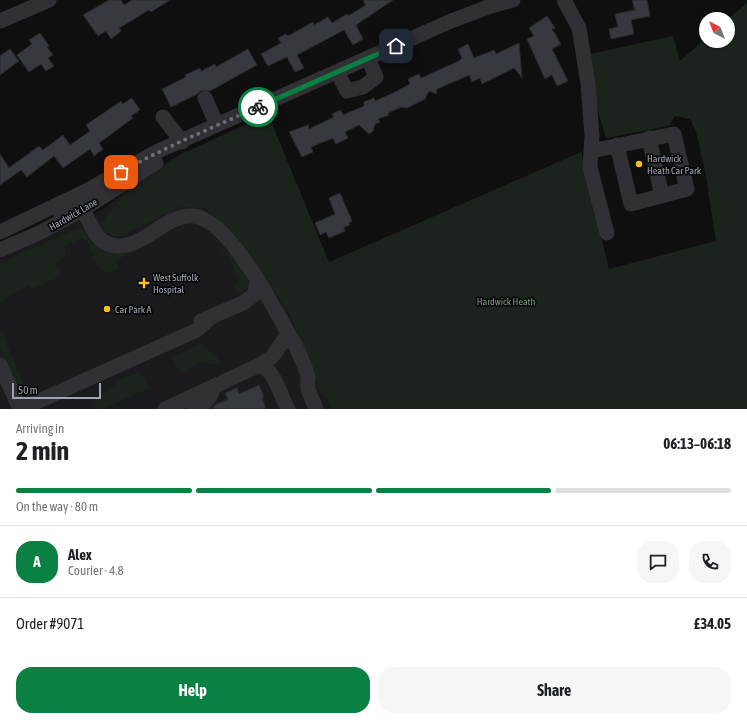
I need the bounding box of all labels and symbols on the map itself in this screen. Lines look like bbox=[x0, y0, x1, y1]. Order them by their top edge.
north arrow bbox=[699, 12, 735, 48]
pin bbox=[379, 29, 413, 63]
courier bbox=[238, 87, 278, 127]
place label: Hardwick Heath Car Park bbox=[647, 153, 702, 176]
pin bbox=[104, 155, 138, 189]
marker: Hardwick Heath Car Park bbox=[634, 159, 644, 169]
street label: Hardwick Lane bbox=[47, 196, 100, 233]
place label: West Suffolk Hospital bbox=[153, 272, 199, 295]
marker: West Suffolk Hospital bbox=[138, 277, 150, 289]
park label: Hardwick Heath bbox=[477, 296, 535, 307]
marker: Car Park A bbox=[102, 304, 112, 314]
place label: Car Park A bbox=[115, 304, 152, 315]
scale bar bbox=[12, 381, 101, 400]

